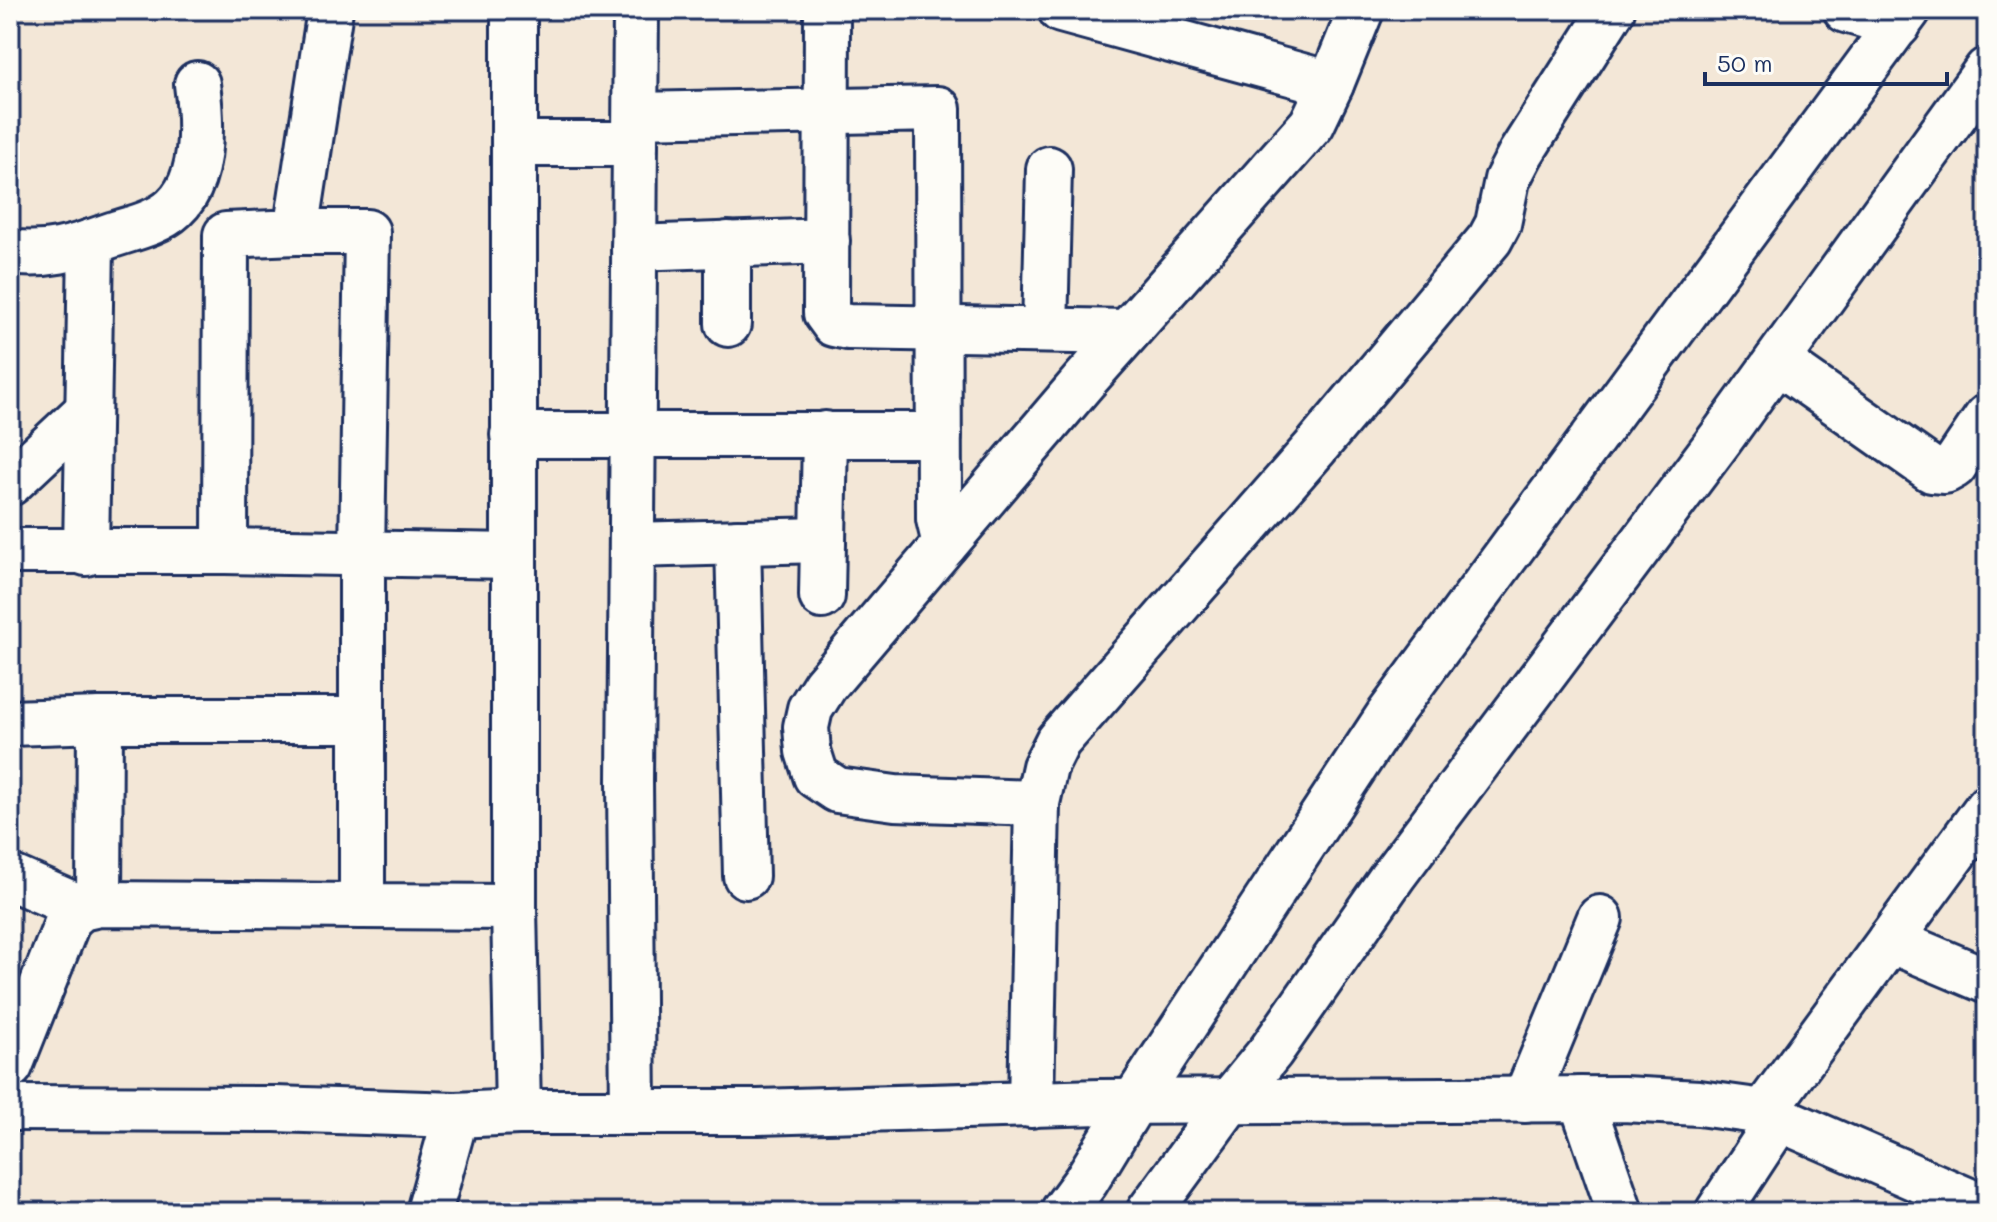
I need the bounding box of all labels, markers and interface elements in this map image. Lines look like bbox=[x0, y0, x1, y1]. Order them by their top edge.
scale bar bbox=[1705, 36, 1947, 86]
text: 50 m bbox=[1717, 47, 1773, 78]

